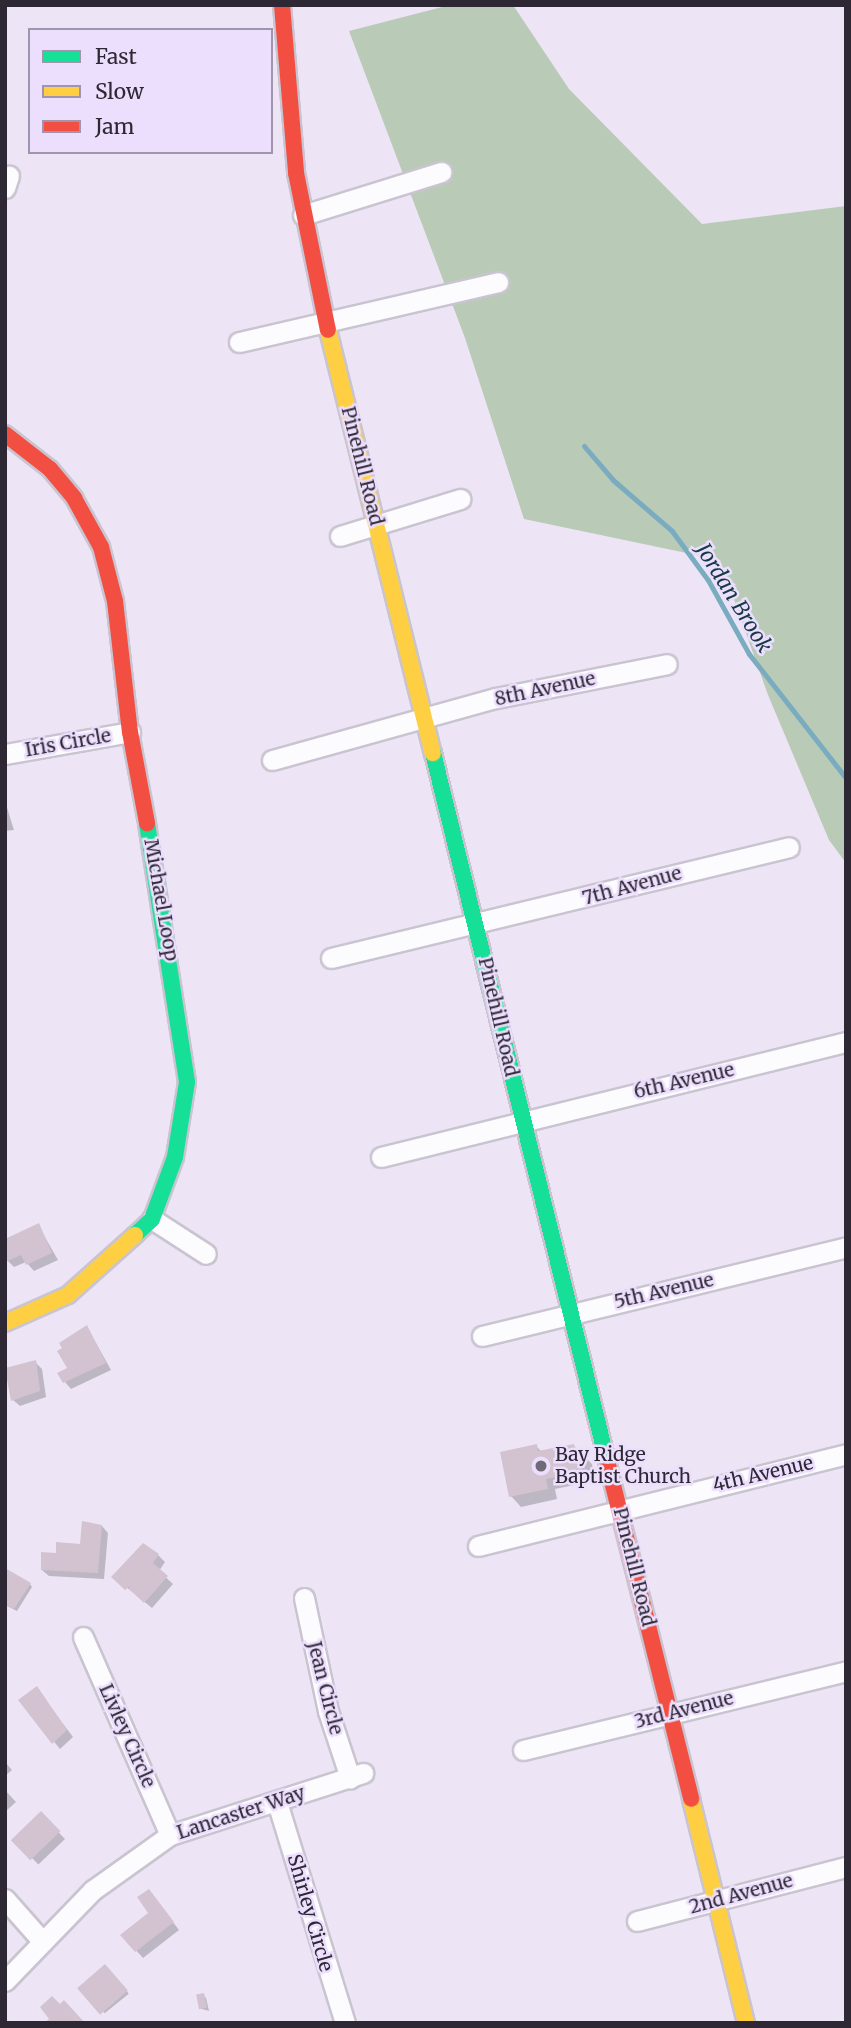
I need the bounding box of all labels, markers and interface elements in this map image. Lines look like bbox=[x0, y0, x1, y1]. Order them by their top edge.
legend bbox=[28, 28, 273, 154]
text: Fast bbox=[95, 43, 137, 70]
text: Slow bbox=[95, 78, 144, 105]
text: Jam bbox=[95, 113, 134, 140]
street label: Pinehill Road bbox=[336, 404, 388, 528]
water label: Jordan Brook bbox=[691, 539, 777, 657]
street label: 8th Avenue bbox=[493, 667, 597, 711]
street label: Iris Circle bbox=[23, 724, 113, 762]
street label: Michael Loop bbox=[139, 837, 183, 963]
street label: 7th Avenue bbox=[580, 862, 684, 910]
street label: Pinehill Road bbox=[473, 955, 523, 1079]
street label: 6th Avenue bbox=[632, 1058, 736, 1104]
street label: 5th Avenue bbox=[612, 1268, 716, 1314]
place label: Bay Ridge Baptist Church bbox=[555, 1444, 691, 1488]
street label: 4th Avenue bbox=[711, 1451, 815, 1497]
marker: Bay Ridge Baptist Church bbox=[533, 1458, 549, 1474]
street label: Pinehill Road bbox=[608, 1505, 660, 1629]
street label: Jean Circle bbox=[302, 1639, 348, 1737]
street label: Livley Circle bbox=[94, 1681, 160, 1791]
street label: 3rd Avenue bbox=[632, 1687, 736, 1733]
street label: Lancaster Way bbox=[174, 1782, 308, 1844]
street label: Shirley Circle bbox=[282, 1852, 338, 1974]
street label: 2nd Avenue bbox=[687, 1869, 795, 1919]

